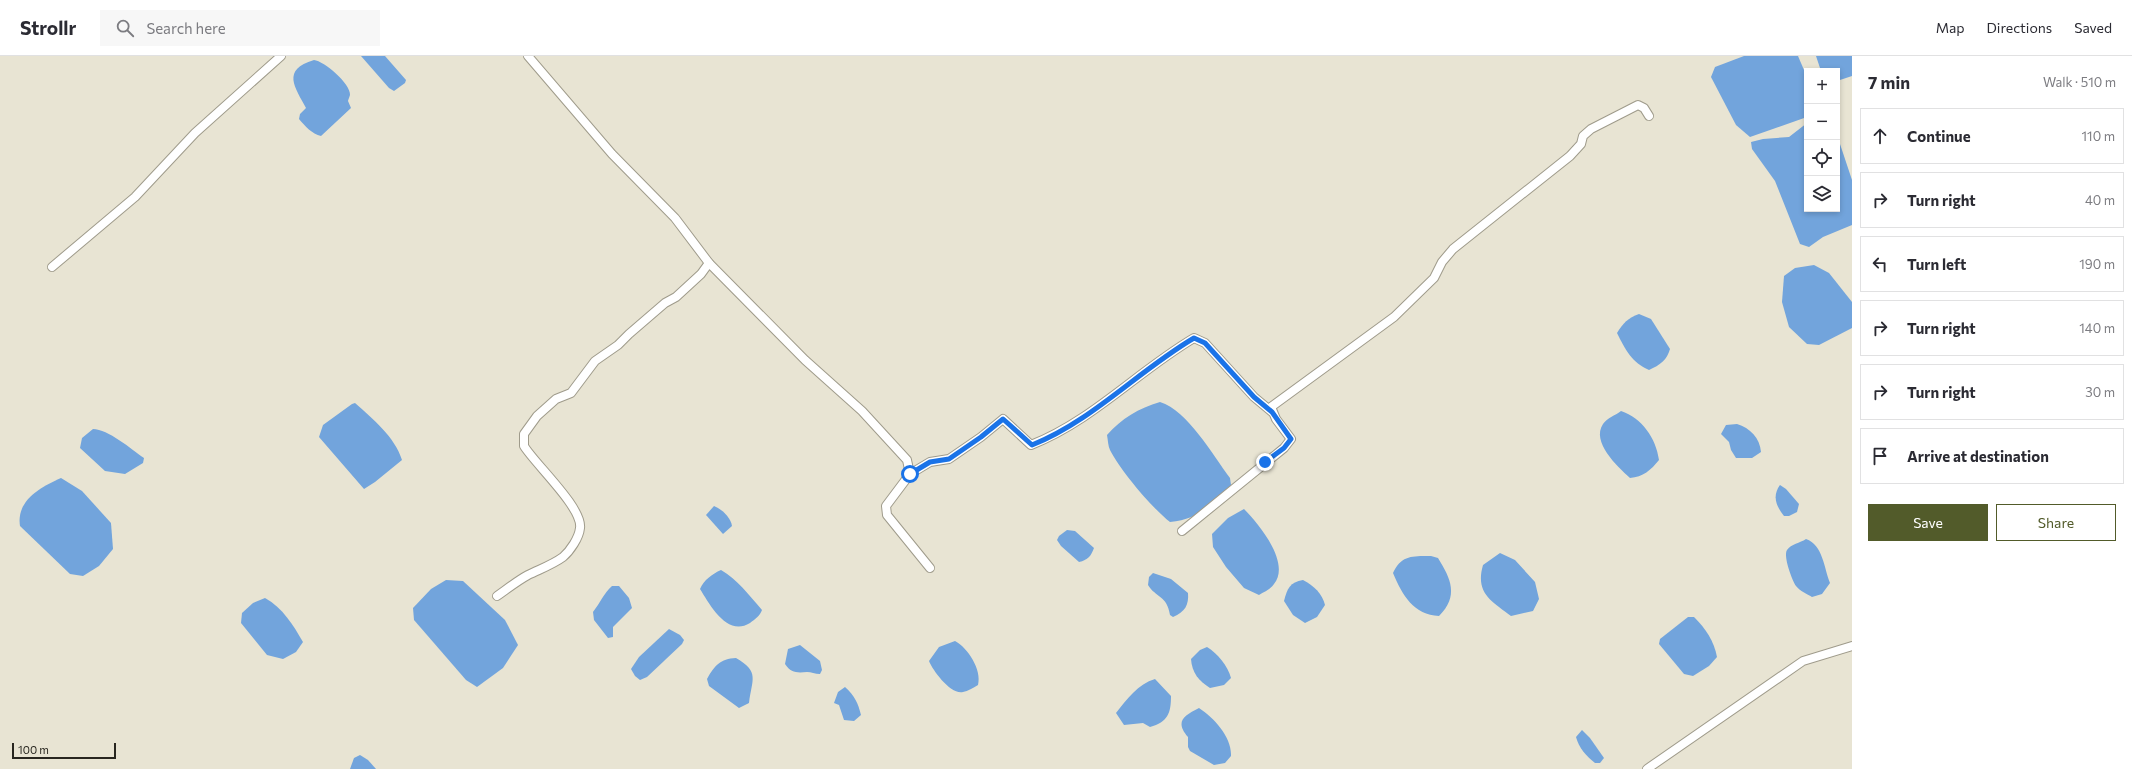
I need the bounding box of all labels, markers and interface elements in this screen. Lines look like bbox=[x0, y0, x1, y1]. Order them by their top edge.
search box bbox=[100, 10, 380, 46]
text: Strollr bbox=[20, 16, 76, 39]
icon: search bbox=[114, 17, 136, 39]
text: Search here bbox=[146, 19, 226, 37]
text: Map bbox=[1936, 19, 1965, 36]
text: Directions bbox=[1987, 19, 2052, 36]
text: Saved bbox=[2074, 19, 2112, 36]
map controls bbox=[1804, 68, 1840, 212]
button: + bbox=[1804, 68, 1840, 104]
text: 7 min bbox=[1868, 72, 1910, 93]
text: Walk · 510 m bbox=[2043, 74, 2116, 90]
button: − bbox=[1804, 104, 1840, 140]
icon: ahead bbox=[1869, 125, 1891, 147]
text: Continue bbox=[1907, 127, 1971, 145]
text: 110 m bbox=[2082, 128, 2115, 144]
button: locate bbox=[1804, 140, 1840, 176]
button: layers bbox=[1804, 176, 1840, 212]
icon: right bbox=[1869, 189, 1891, 211]
text: Turn right bbox=[1907, 191, 1976, 209]
text: 40 m bbox=[2085, 192, 2115, 208]
icon: left bbox=[1869, 253, 1891, 275]
text: Turn left bbox=[1907, 255, 1966, 273]
text: 190 m bbox=[2079, 256, 2115, 272]
icon: right bbox=[1869, 317, 1891, 339]
text: Turn right bbox=[1907, 319, 1976, 337]
text: 140 m bbox=[2079, 320, 2115, 336]
icon: right bbox=[1869, 381, 1891, 403]
text: Turn right bbox=[1907, 383, 1976, 401]
text: 30 m bbox=[2085, 384, 2115, 400]
icon: arrive bbox=[1869, 445, 1891, 467]
text: Arrive at destination bbox=[1907, 447, 2049, 465]
route end bbox=[1256, 453, 1274, 471]
route start bbox=[901, 465, 919, 483]
button: Save bbox=[1868, 504, 1988, 541]
button: Share bbox=[1996, 504, 2116, 541]
scale bar bbox=[12, 741, 116, 760]
text: 100 m bbox=[18, 743, 49, 756]

